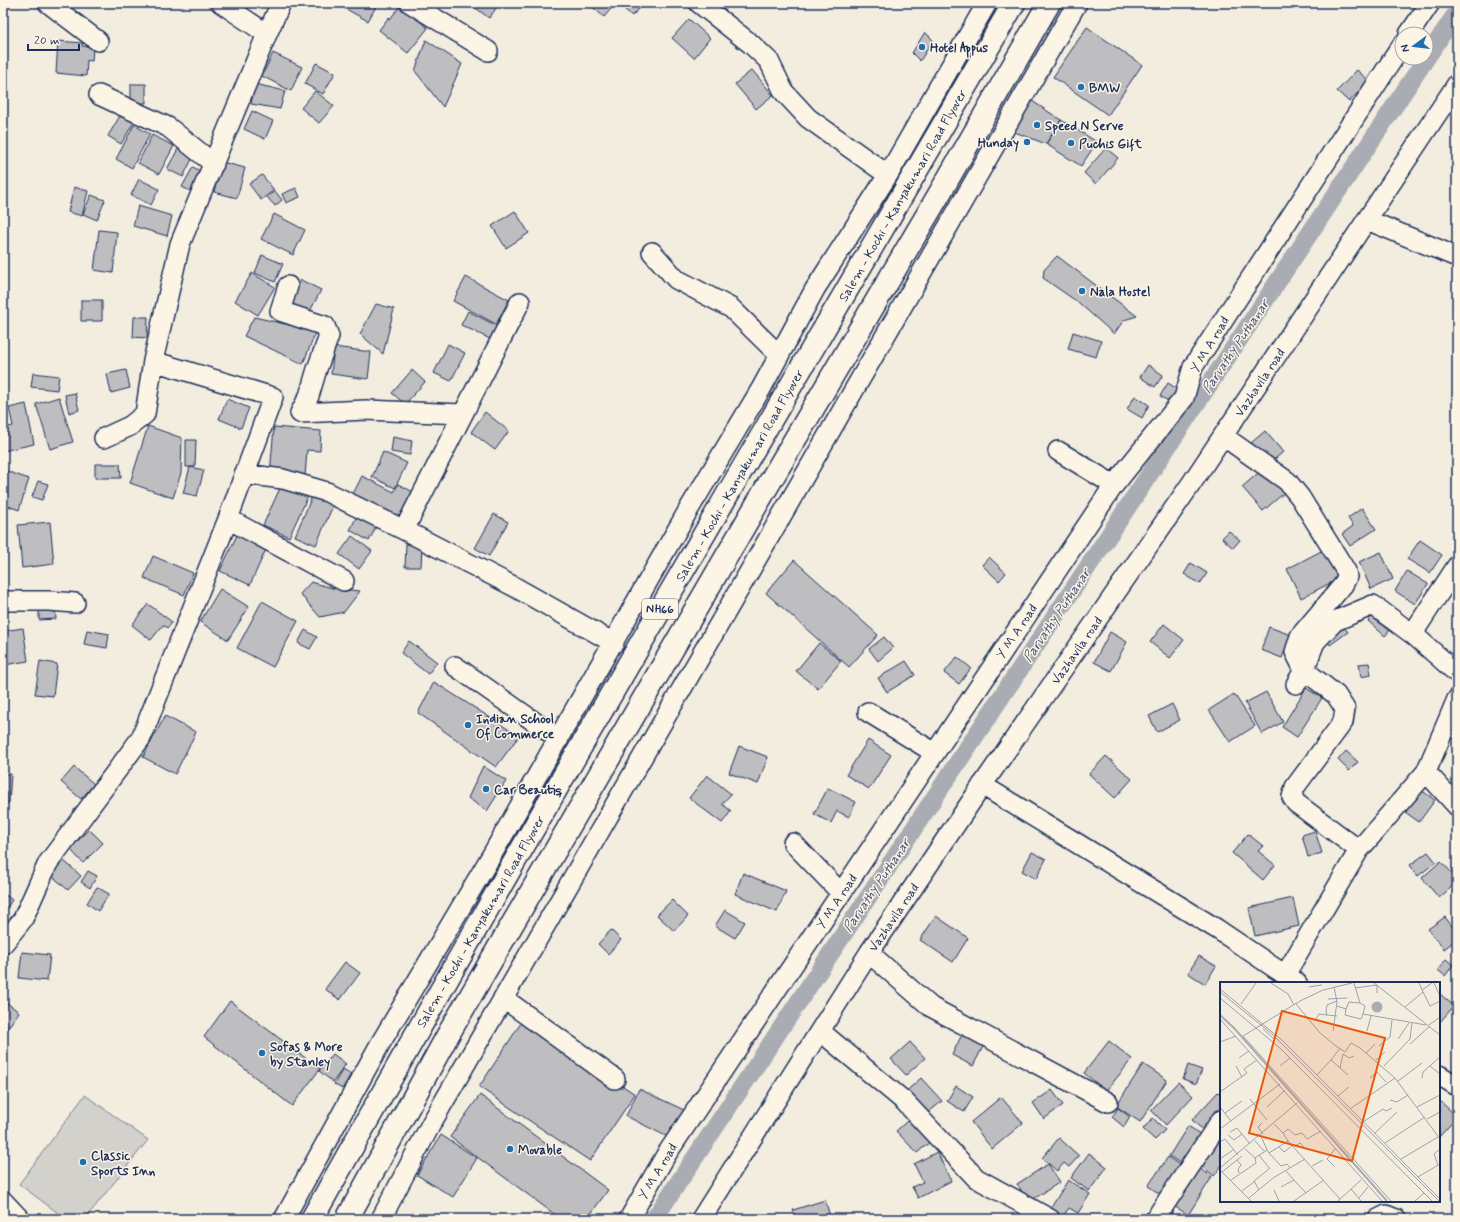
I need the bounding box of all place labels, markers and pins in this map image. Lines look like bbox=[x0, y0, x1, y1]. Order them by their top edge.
place label: Hotel Appus bbox=[930, 40, 988, 58]
marker: Hotel Appus bbox=[917, 42, 927, 52]
place label: BMW bbox=[1089, 80, 1120, 97]
marker: BMW bbox=[1076, 82, 1086, 92]
place label: Speed N Serve bbox=[1045, 118, 1124, 135]
marker: Speed N Serve bbox=[1032, 120, 1042, 130]
place label: Hunday bbox=[978, 135, 1019, 152]
place label: Puchis Gift bbox=[1079, 136, 1142, 153]
marker: Hunday bbox=[1022, 137, 1032, 147]
marker: Puchis Gift bbox=[1066, 138, 1076, 148]
place label: Nala Hostel bbox=[1090, 284, 1151, 301]
marker: Nala Hostel bbox=[1077, 286, 1087, 296]
place label: Indian School Of Commerce bbox=[476, 711, 555, 743]
marker: Indian School Of Commerce bbox=[463, 720, 473, 730]
place label: Car Beautiq bbox=[494, 782, 562, 799]
marker: Car Beautiq bbox=[481, 784, 491, 794]
place label: Sofas & More by Stanley bbox=[270, 1039, 343, 1071]
marker: Sofas & More by Stanley bbox=[257, 1048, 267, 1058]
place label: Movable bbox=[518, 1142, 562, 1159]
marker: Movable bbox=[505, 1144, 515, 1154]
place label: Classic Sports Inn bbox=[91, 1148, 156, 1180]
marker: Classic Sports Inn bbox=[78, 1157, 88, 1167]

